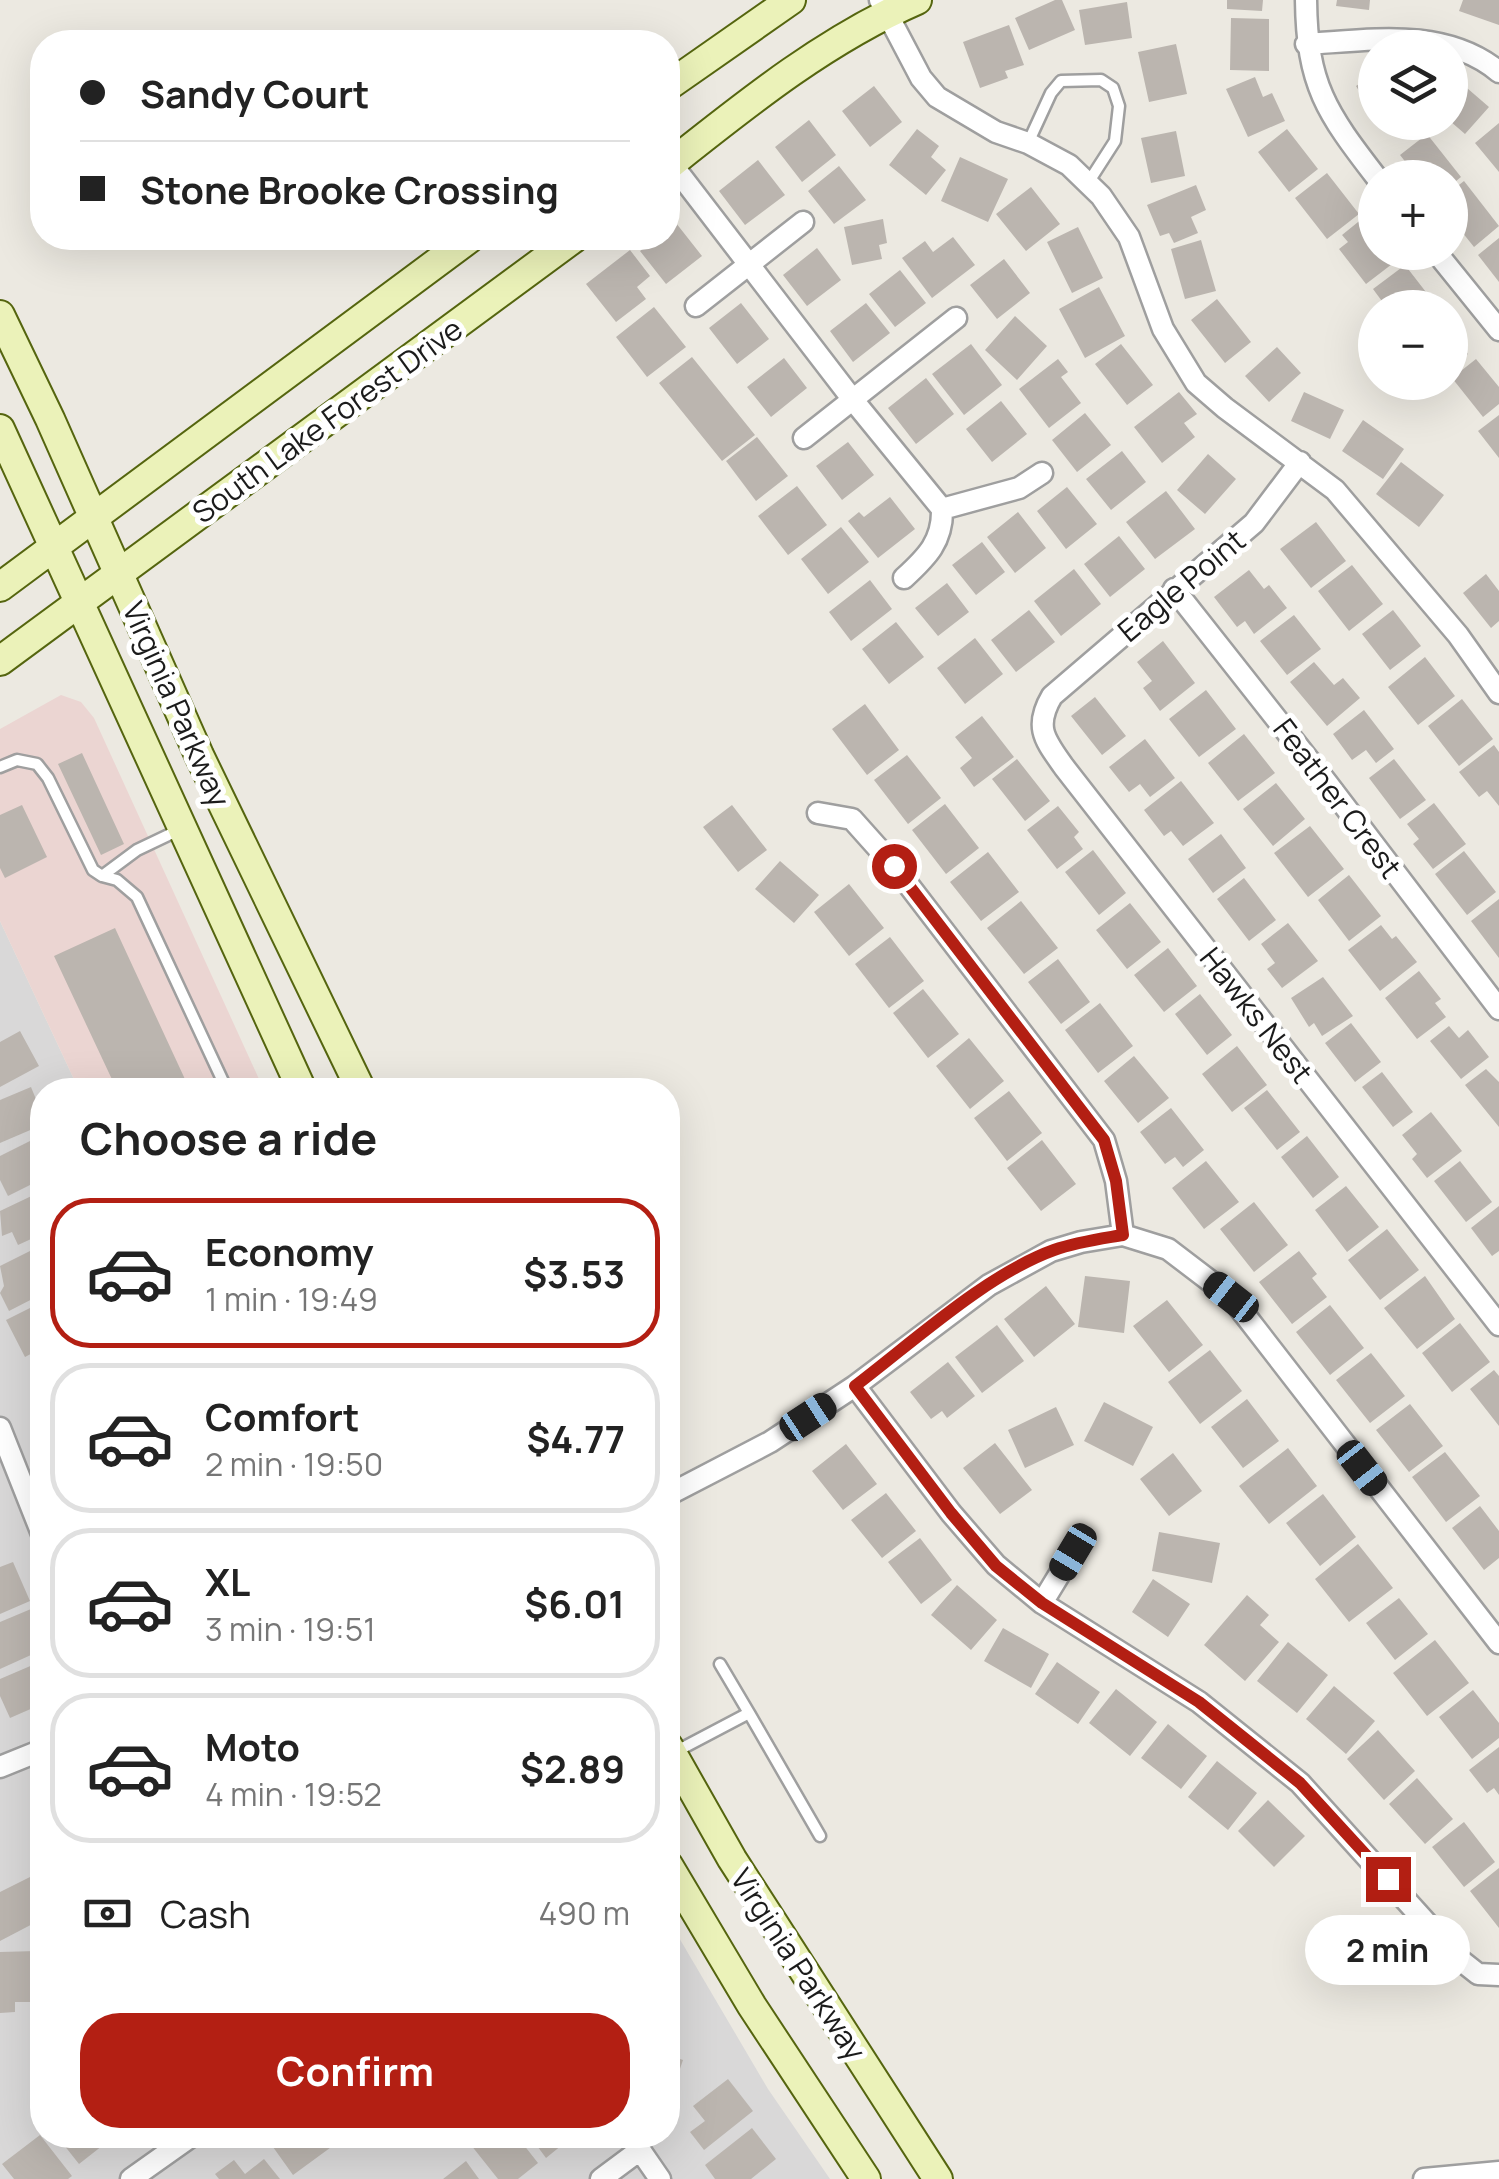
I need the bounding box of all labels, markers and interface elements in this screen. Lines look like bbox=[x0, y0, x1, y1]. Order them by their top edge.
map controls bbox=[1358, 30, 1468, 400]
button: layers bbox=[1358, 30, 1468, 140]
text: Sandy Court bbox=[140, 67, 370, 119]
button: + bbox=[1358, 160, 1468, 270]
text: Stone Brooke Crossing bbox=[140, 163, 559, 215]
button: − bbox=[1358, 290, 1468, 400]
street label: South Lake Forest Drive bbox=[184, 308, 470, 532]
street label: Eagle Point bbox=[1109, 520, 1253, 650]
street label: Virginia Parkway bbox=[113, 595, 241, 813]
street label: Feather Crest bbox=[1264, 710, 1412, 886]
route start bbox=[872, 844, 917, 889]
street label: Hawks Nest bbox=[1191, 939, 1323, 1091]
text: Choose a ride bbox=[80, 1107, 377, 1169]
text: Economy bbox=[205, 1225, 374, 1277]
icon: car bbox=[85, 1228, 175, 1318]
text: $3.53 bbox=[523, 1247, 625, 1299]
car bbox=[1198, 1267, 1264, 1327]
text: 1 min · 19:49 bbox=[205, 1277, 378, 1321]
car bbox=[775, 1388, 841, 1446]
text: Comfort bbox=[205, 1390, 359, 1442]
icon: car bbox=[85, 1393, 175, 1483]
text: $4.77 bbox=[526, 1412, 625, 1464]
car bbox=[1332, 1435, 1392, 1501]
text: 2 min · 19:50 bbox=[205, 1442, 383, 1486]
car bbox=[1045, 1519, 1101, 1585]
text: XL bbox=[205, 1555, 250, 1607]
icon: car bbox=[85, 1558, 175, 1648]
text: $6.01 bbox=[524, 1577, 625, 1629]
text: 3 min · 19:51 bbox=[205, 1607, 376, 1651]
text: Moto bbox=[205, 1720, 300, 1772]
icon: car bbox=[85, 1723, 175, 1813]
text: $2.89 bbox=[520, 1742, 625, 1794]
text: 4 min · 19:52 bbox=[205, 1772, 382, 1816]
route end bbox=[1366, 1857, 1411, 1902]
street label: Virginia Parkway bbox=[722, 1860, 876, 2068]
icon: cash bbox=[80, 1886, 135, 1941]
text: Cash bbox=[160, 1887, 251, 1939]
text: 490 m bbox=[539, 1891, 630, 1935]
callout: 2 min bbox=[1306, 1914, 1470, 1984]
text: 2 min bbox=[1346, 1928, 1429, 1972]
button: Confirm bbox=[80, 2013, 630, 2128]

